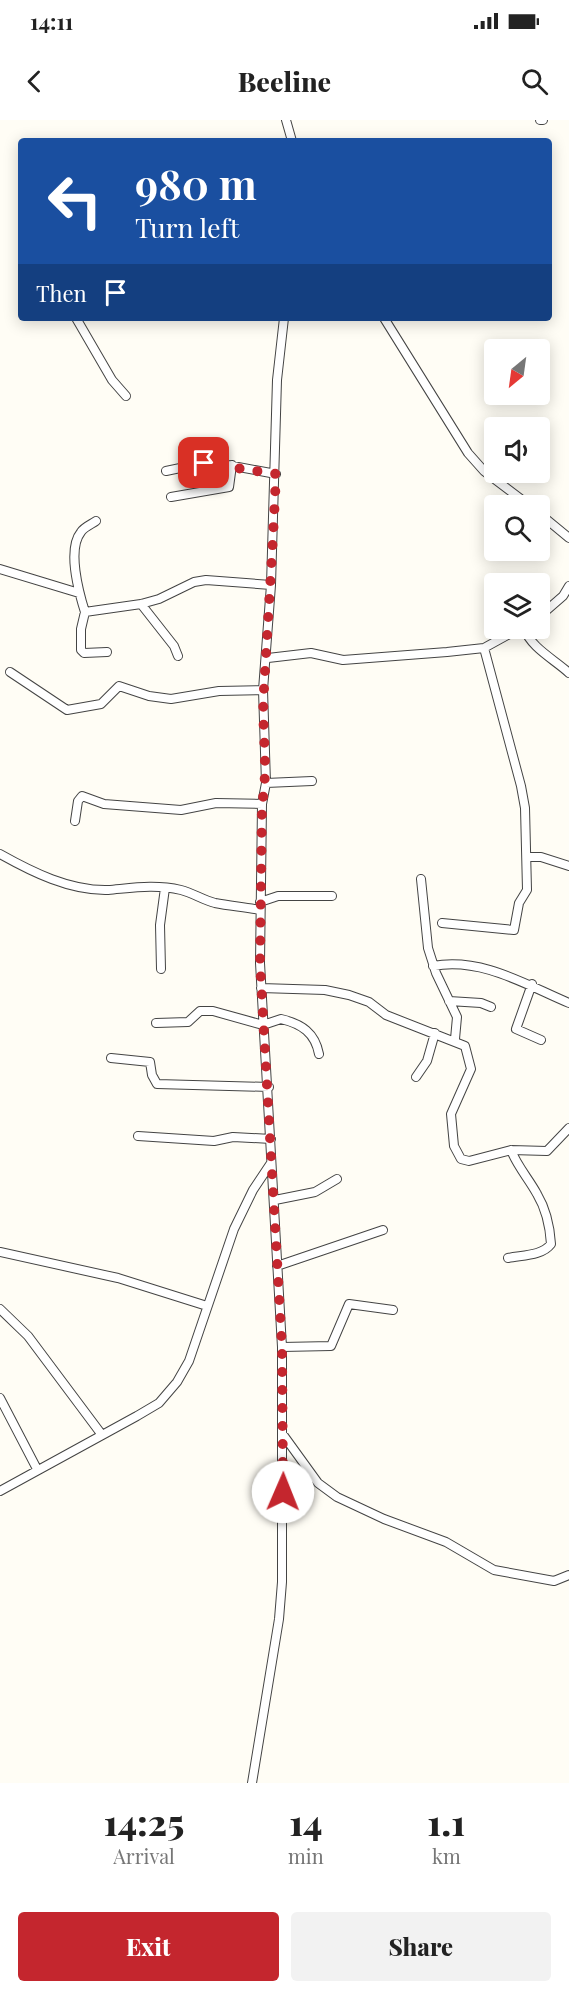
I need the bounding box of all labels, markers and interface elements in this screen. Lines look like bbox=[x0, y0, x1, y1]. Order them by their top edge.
text: 14:11 bbox=[30, 6, 73, 36]
text: Beeline bbox=[238, 63, 331, 99]
icon: back bbox=[18, 65, 51, 98]
icon: search bbox=[518, 65, 551, 98]
text: 980 m bbox=[135, 155, 257, 211]
icon: left bbox=[36, 162, 114, 240]
text: Turn left bbox=[135, 209, 239, 245]
icon: arrive bbox=[99, 276, 132, 309]
text: Then bbox=[36, 278, 87, 308]
north arrow bbox=[484, 339, 550, 405]
map controls bbox=[484, 339, 550, 639]
button: sound bbox=[484, 417, 550, 483]
pin bbox=[178, 437, 229, 488]
icon: arrive bbox=[187, 446, 220, 479]
button: search bbox=[484, 495, 550, 561]
button: layers bbox=[484, 573, 550, 639]
position arrow bbox=[251, 1460, 315, 1524]
text: 14:25 bbox=[104, 1797, 184, 1845]
text: 14 bbox=[289, 1797, 323, 1845]
text: 1.1 bbox=[427, 1797, 465, 1845]
text: Arrival bbox=[113, 1842, 175, 1869]
text: min bbox=[288, 1842, 324, 1869]
text: km bbox=[432, 1842, 461, 1869]
button: Exit bbox=[18, 1912, 279, 1981]
button: Share bbox=[291, 1912, 551, 1981]

